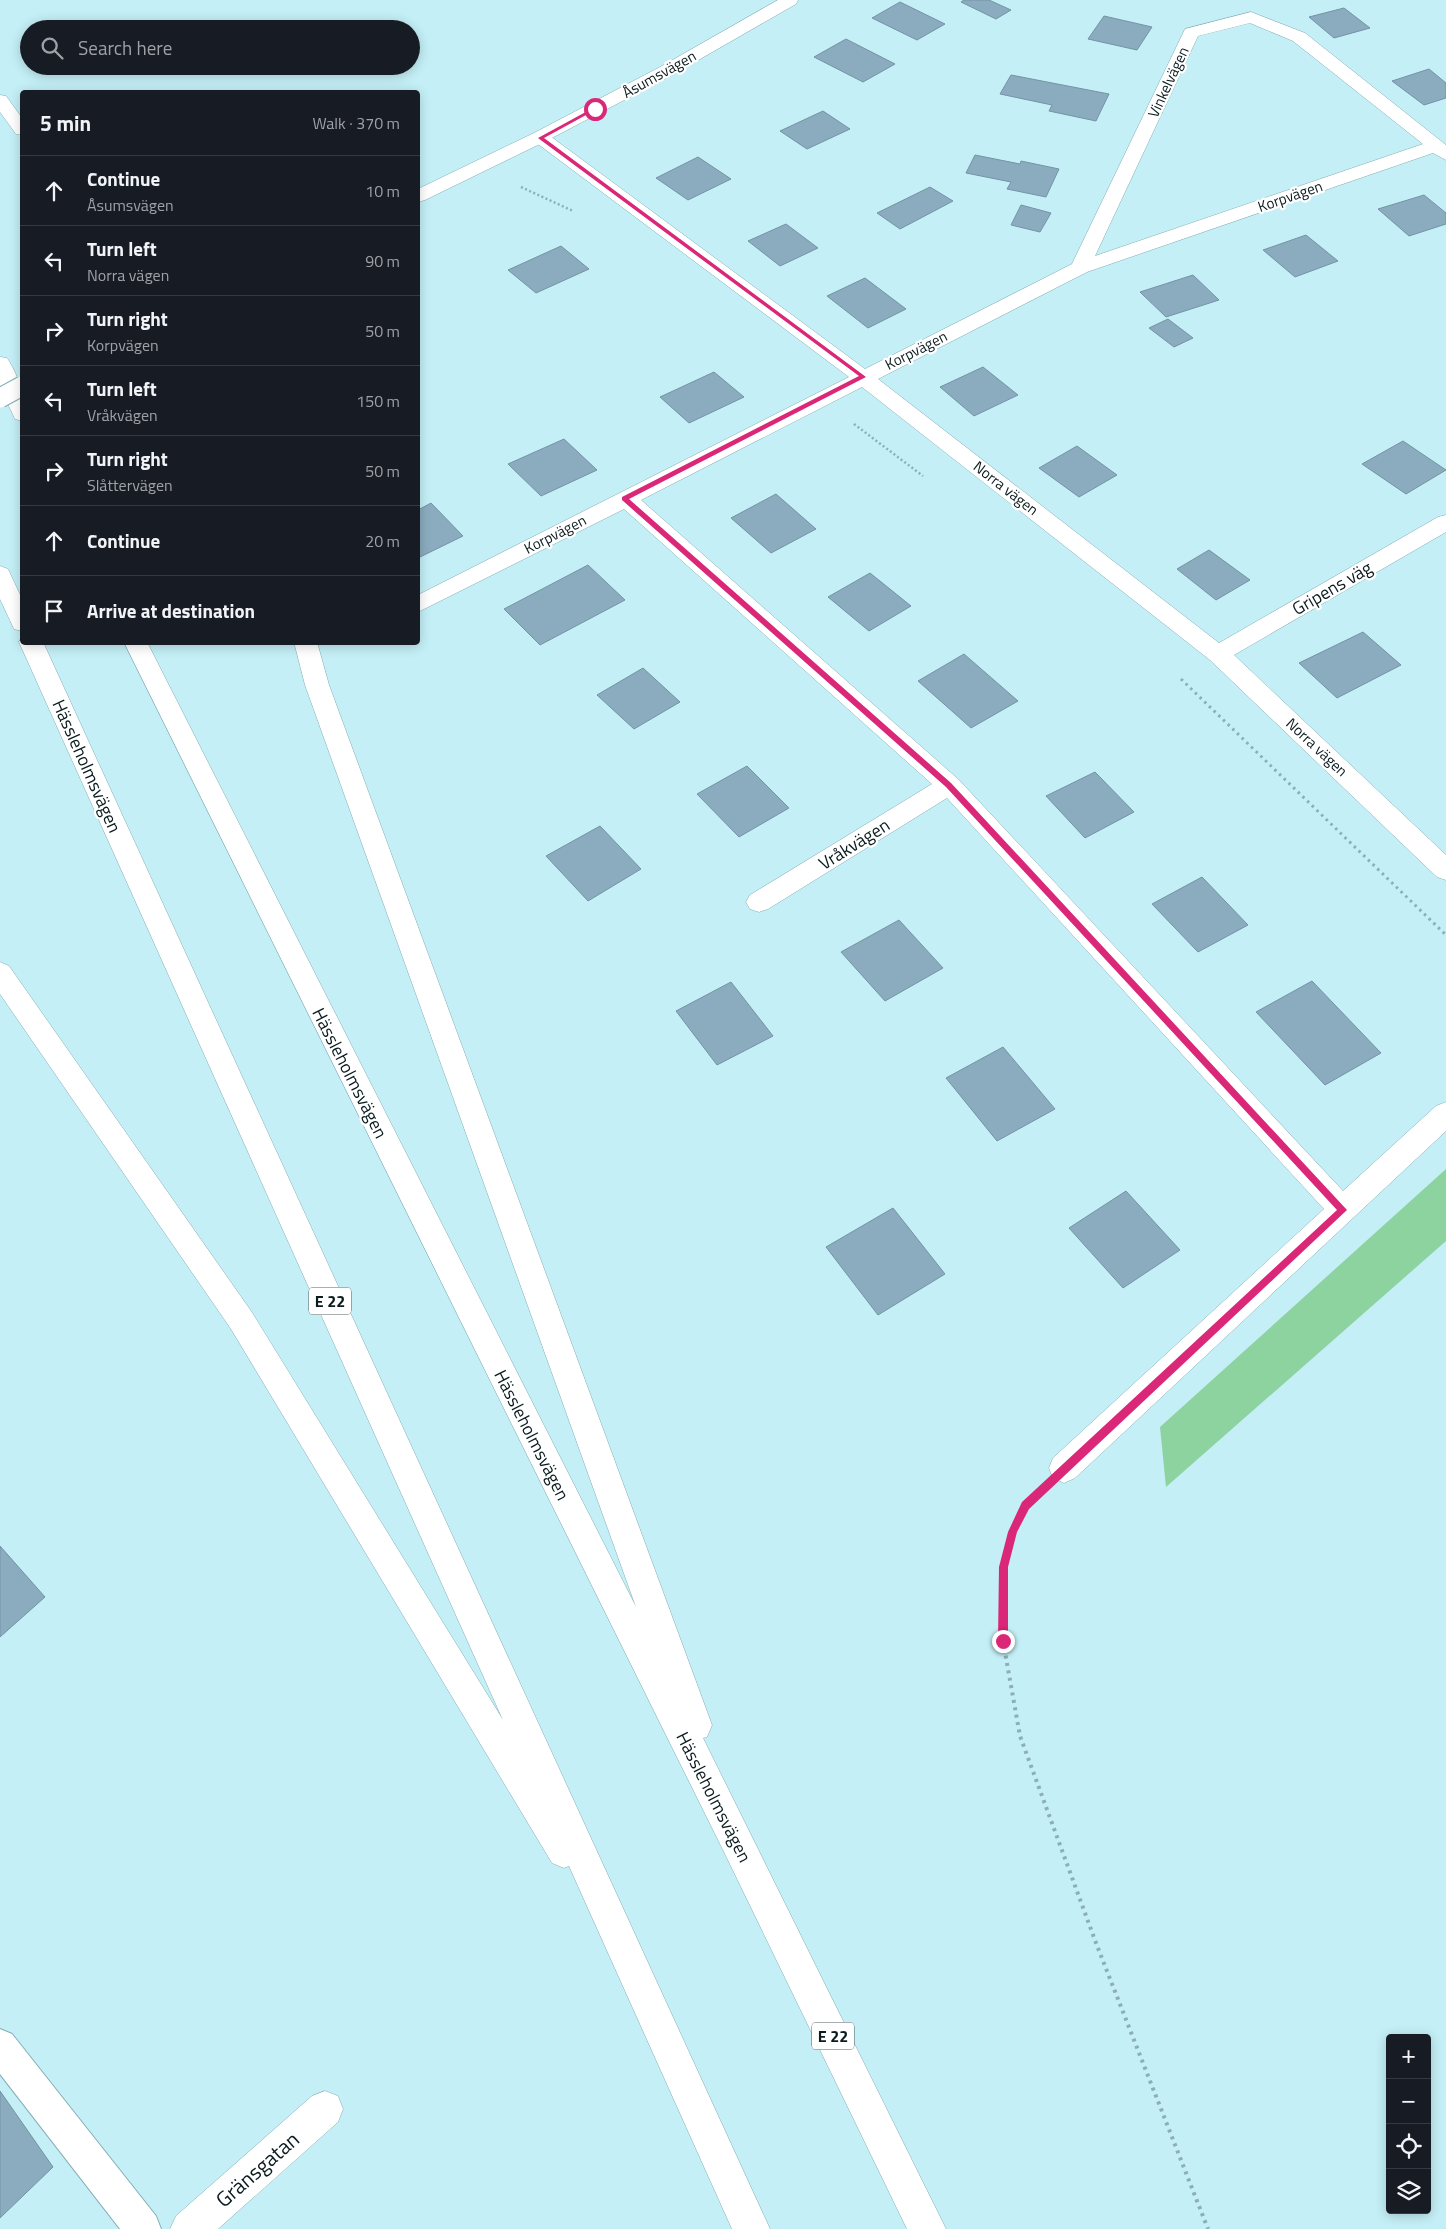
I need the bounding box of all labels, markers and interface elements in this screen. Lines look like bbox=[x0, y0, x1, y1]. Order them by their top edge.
search box bbox=[20, 20, 420, 75]
text: Search here bbox=[78, 33, 172, 62]
icon: search bbox=[38, 34, 66, 62]
street label: Vinkelvägen bbox=[1142, 43, 1194, 121]
street label: Åsumsvägen bbox=[618, 44, 700, 104]
route start bbox=[584, 98, 607, 121]
text: 5 min bbox=[40, 107, 91, 139]
text: Walk · 370 m bbox=[312, 111, 400, 135]
text: Continue bbox=[87, 164, 160, 193]
street label: Korpvägen bbox=[1255, 174, 1325, 218]
icon: ahead bbox=[40, 177, 68, 205]
text: 10 m bbox=[365, 179, 400, 203]
text: Åsumsvägen bbox=[87, 193, 174, 217]
text: Turn left bbox=[87, 234, 157, 263]
icon: left bbox=[40, 247, 68, 275]
text: 90 m bbox=[365, 249, 400, 273]
text: Norra vägen bbox=[87, 263, 169, 287]
text: Turn right bbox=[87, 304, 168, 333]
icon: right bbox=[40, 317, 68, 345]
text: 50 m bbox=[365, 319, 400, 343]
street label: Korpvägen bbox=[881, 325, 951, 375]
text: Korpvägen bbox=[87, 333, 159, 357]
text: Turn left bbox=[87, 374, 157, 403]
icon: left bbox=[40, 387, 68, 415]
text: 150 m bbox=[356, 389, 400, 413]
text: Vråkvägen bbox=[87, 403, 158, 427]
text: Turn right bbox=[87, 444, 168, 473]
street label: Norra vägen bbox=[969, 455, 1043, 521]
icon: right bbox=[40, 457, 68, 485]
text: 50 m bbox=[365, 459, 400, 483]
text: Slåttervägen bbox=[87, 473, 173, 497]
street label: Korpvägen bbox=[520, 509, 590, 559]
text: Continue bbox=[87, 526, 160, 555]
icon: ahead bbox=[40, 527, 68, 555]
text: 20 m bbox=[365, 529, 400, 553]
street label: Gripens väg bbox=[1287, 554, 1377, 622]
text: Arrive at destination bbox=[87, 596, 255, 625]
icon: arrive bbox=[40, 597, 68, 625]
street label: Hässleholmsvägen bbox=[46, 695, 128, 837]
street label: Norra vägen bbox=[1281, 712, 1353, 782]
street label: Vråkvägen bbox=[813, 812, 895, 876]
street label: Hässleholmsvägen bbox=[305, 1003, 395, 1143]
road number: E 22 bbox=[309, 1288, 351, 1314]
street label: Hässleholmsvägen bbox=[487, 1365, 577, 1505]
route end bbox=[992, 1630, 1015, 1653]
street label: Hässleholmsvägen bbox=[669, 1727, 759, 1867]
road number: E 22 bbox=[812, 2022, 854, 2050]
map controls bbox=[1386, 2034, 1431, 2214]
button: + bbox=[1386, 2034, 1431, 2079]
button: − bbox=[1386, 2079, 1431, 2124]
street label: Gränsgatan bbox=[208, 2123, 306, 2215]
button: locate bbox=[1386, 2124, 1431, 2169]
button: layers bbox=[1386, 2169, 1431, 2214]

